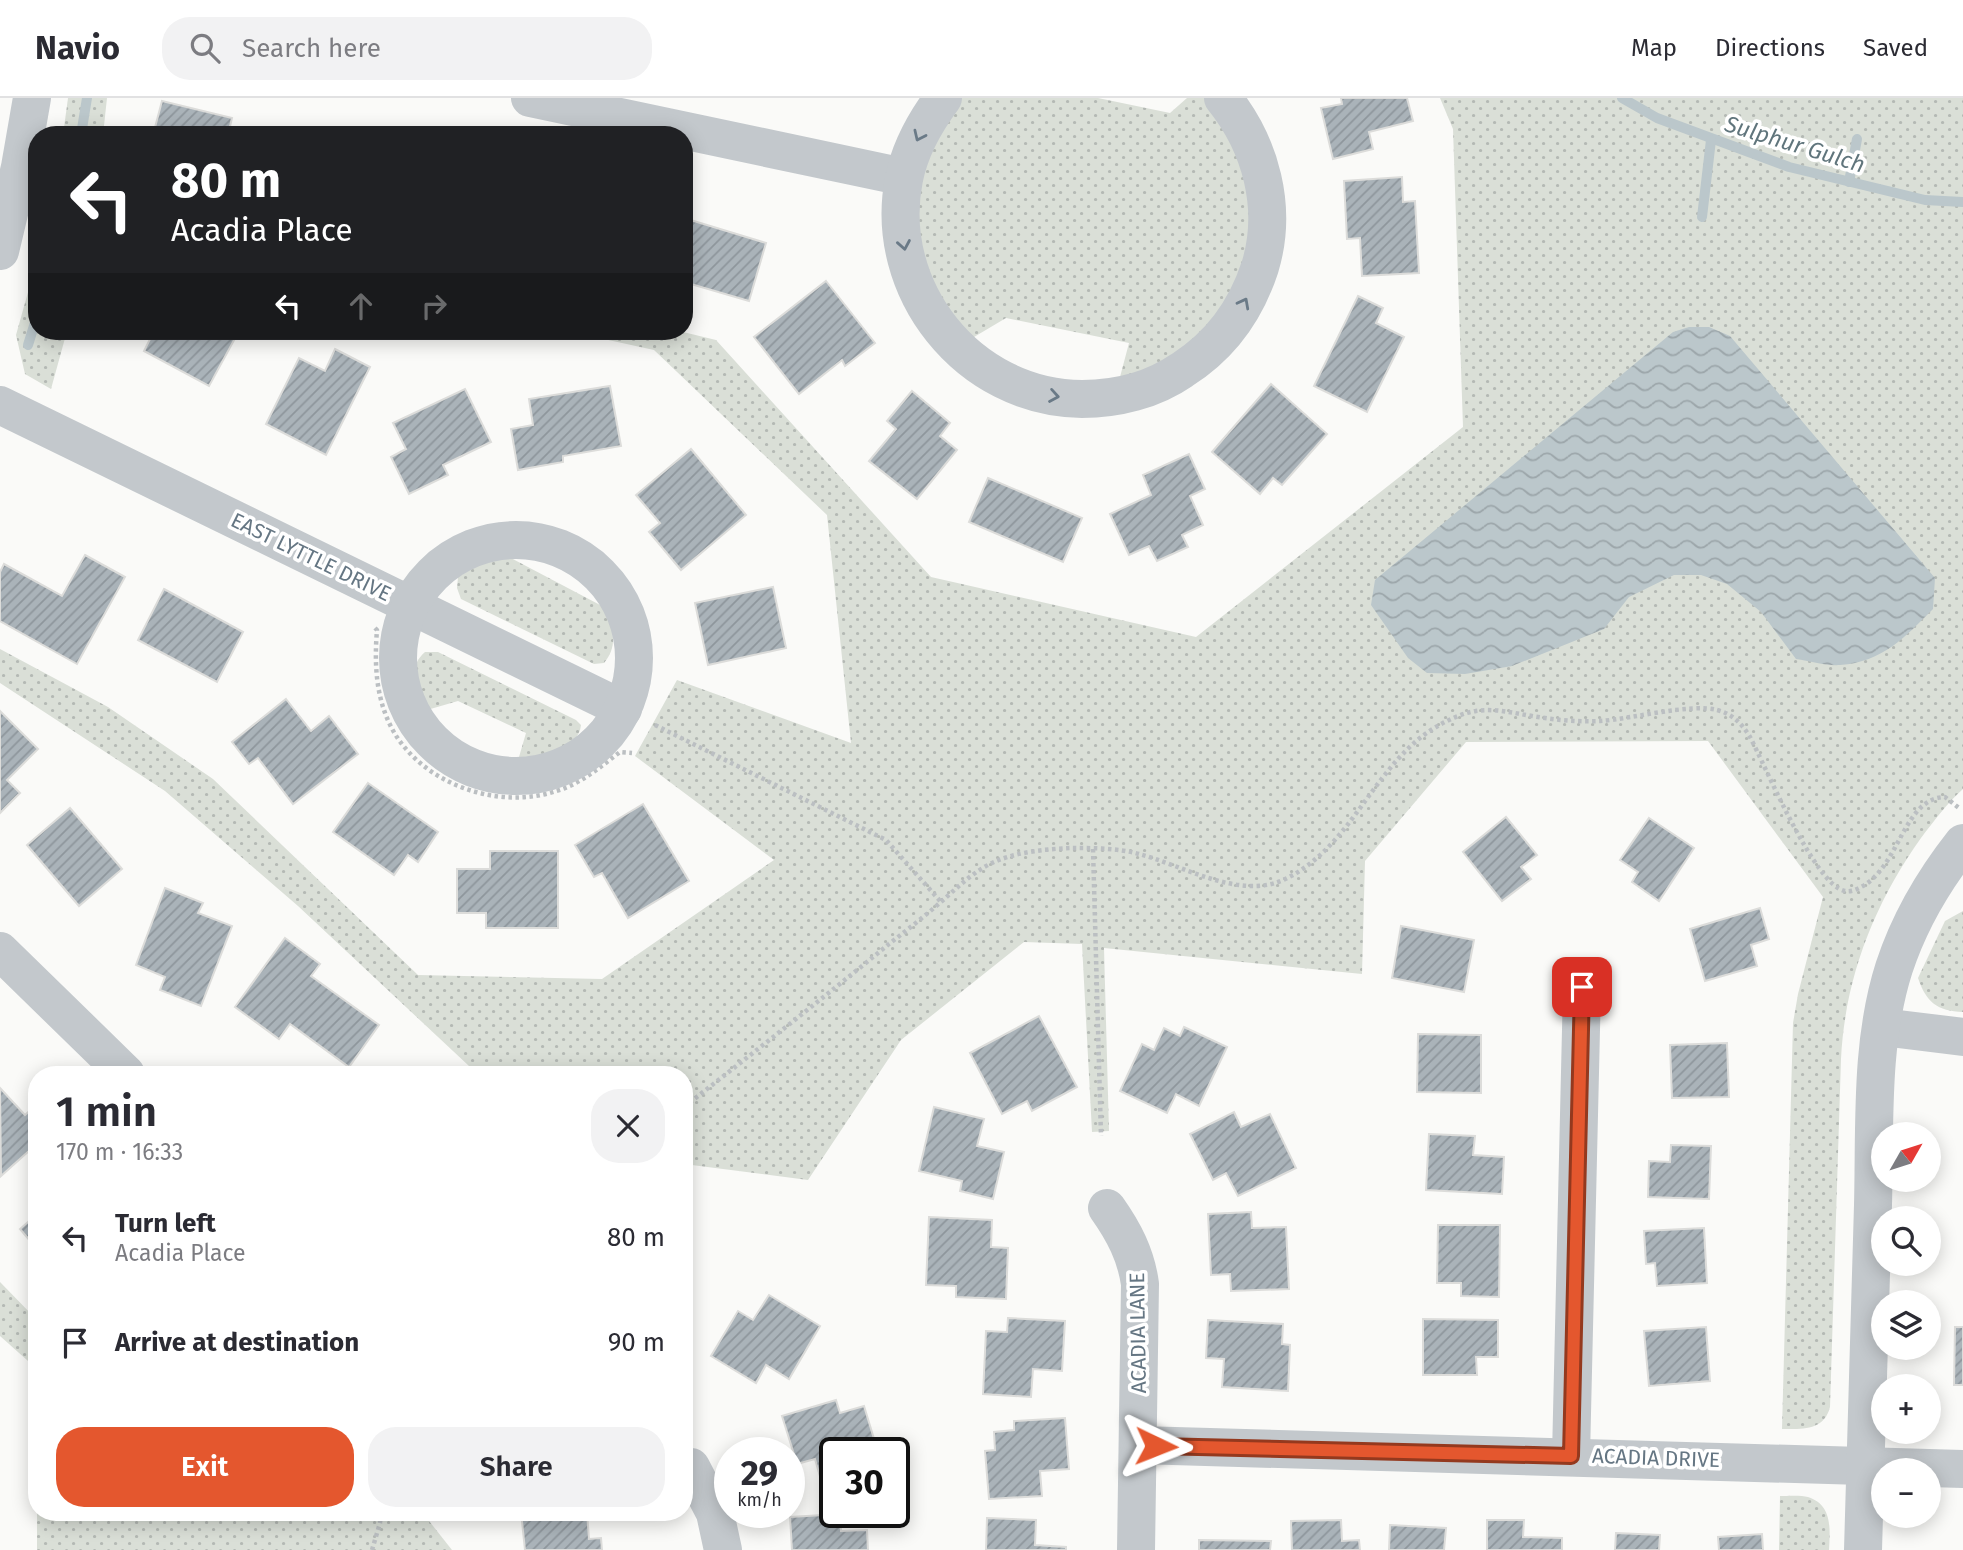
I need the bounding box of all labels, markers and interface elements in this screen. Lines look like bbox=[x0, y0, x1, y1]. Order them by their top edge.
search box bbox=[162, 17, 652, 80]
text: Navio bbox=[35, 28, 120, 68]
icon: search bbox=[186, 29, 224, 67]
text: Search here bbox=[242, 33, 381, 64]
text: Map bbox=[1631, 34, 1677, 62]
text: Directions bbox=[1715, 34, 1825, 62]
text: Saved bbox=[1863, 34, 1928, 62]
water label: Sulphur Gulch bbox=[1720, 109, 1869, 179]
one-way arrow bbox=[914, 129, 928, 141]
text: 80 m bbox=[171, 151, 281, 210]
icon: left bbox=[56, 154, 147, 245]
text: Acadia Place bbox=[171, 211, 353, 249]
one-way arrow bbox=[896, 239, 911, 251]
icon: left bbox=[269, 287, 307, 325]
icon: ahead bbox=[342, 287, 380, 325]
icon: right bbox=[415, 287, 453, 325]
one-way arrow bbox=[1236, 298, 1250, 310]
one-way arrow bbox=[1048, 388, 1060, 403]
street label: EAST LYTTLE DRIVE bbox=[227, 507, 395, 607]
pin bbox=[1552, 957, 1612, 1017]
icon: arrive bbox=[1563, 968, 1601, 1006]
text: 1 min bbox=[56, 1087, 157, 1137]
button: close bbox=[591, 1089, 665, 1163]
north arrow bbox=[1871, 1122, 1941, 1192]
map controls bbox=[1871, 1122, 1941, 1528]
text: 170 m · 16:33 bbox=[56, 1138, 183, 1166]
button: search bbox=[1871, 1206, 1941, 1276]
text: Turn left bbox=[115, 1208, 216, 1239]
icon: left bbox=[56, 1219, 94, 1257]
text: 80 m bbox=[607, 1222, 665, 1253]
text: Acadia Place bbox=[115, 1239, 246, 1267]
street label: ACADIA LANE bbox=[1124, 1272, 1152, 1394]
button: layers bbox=[1871, 1290, 1941, 1360]
icon: arrive bbox=[56, 1324, 94, 1362]
text: Arrive at destination bbox=[115, 1327, 359, 1358]
text: 90 m bbox=[608, 1327, 665, 1358]
button: + bbox=[1871, 1374, 1941, 1444]
position arrow bbox=[1119, 1409, 1193, 1483]
button: Exit bbox=[56, 1427, 354, 1507]
button: Share bbox=[368, 1427, 665, 1507]
speed limit sign: 30 bbox=[819, 1437, 910, 1528]
street label: ACADIA DRIVE bbox=[1591, 1443, 1721, 1473]
text: 29 bbox=[741, 1452, 778, 1494]
button: − bbox=[1871, 1458, 1941, 1528]
text: km/h bbox=[737, 1489, 782, 1511]

